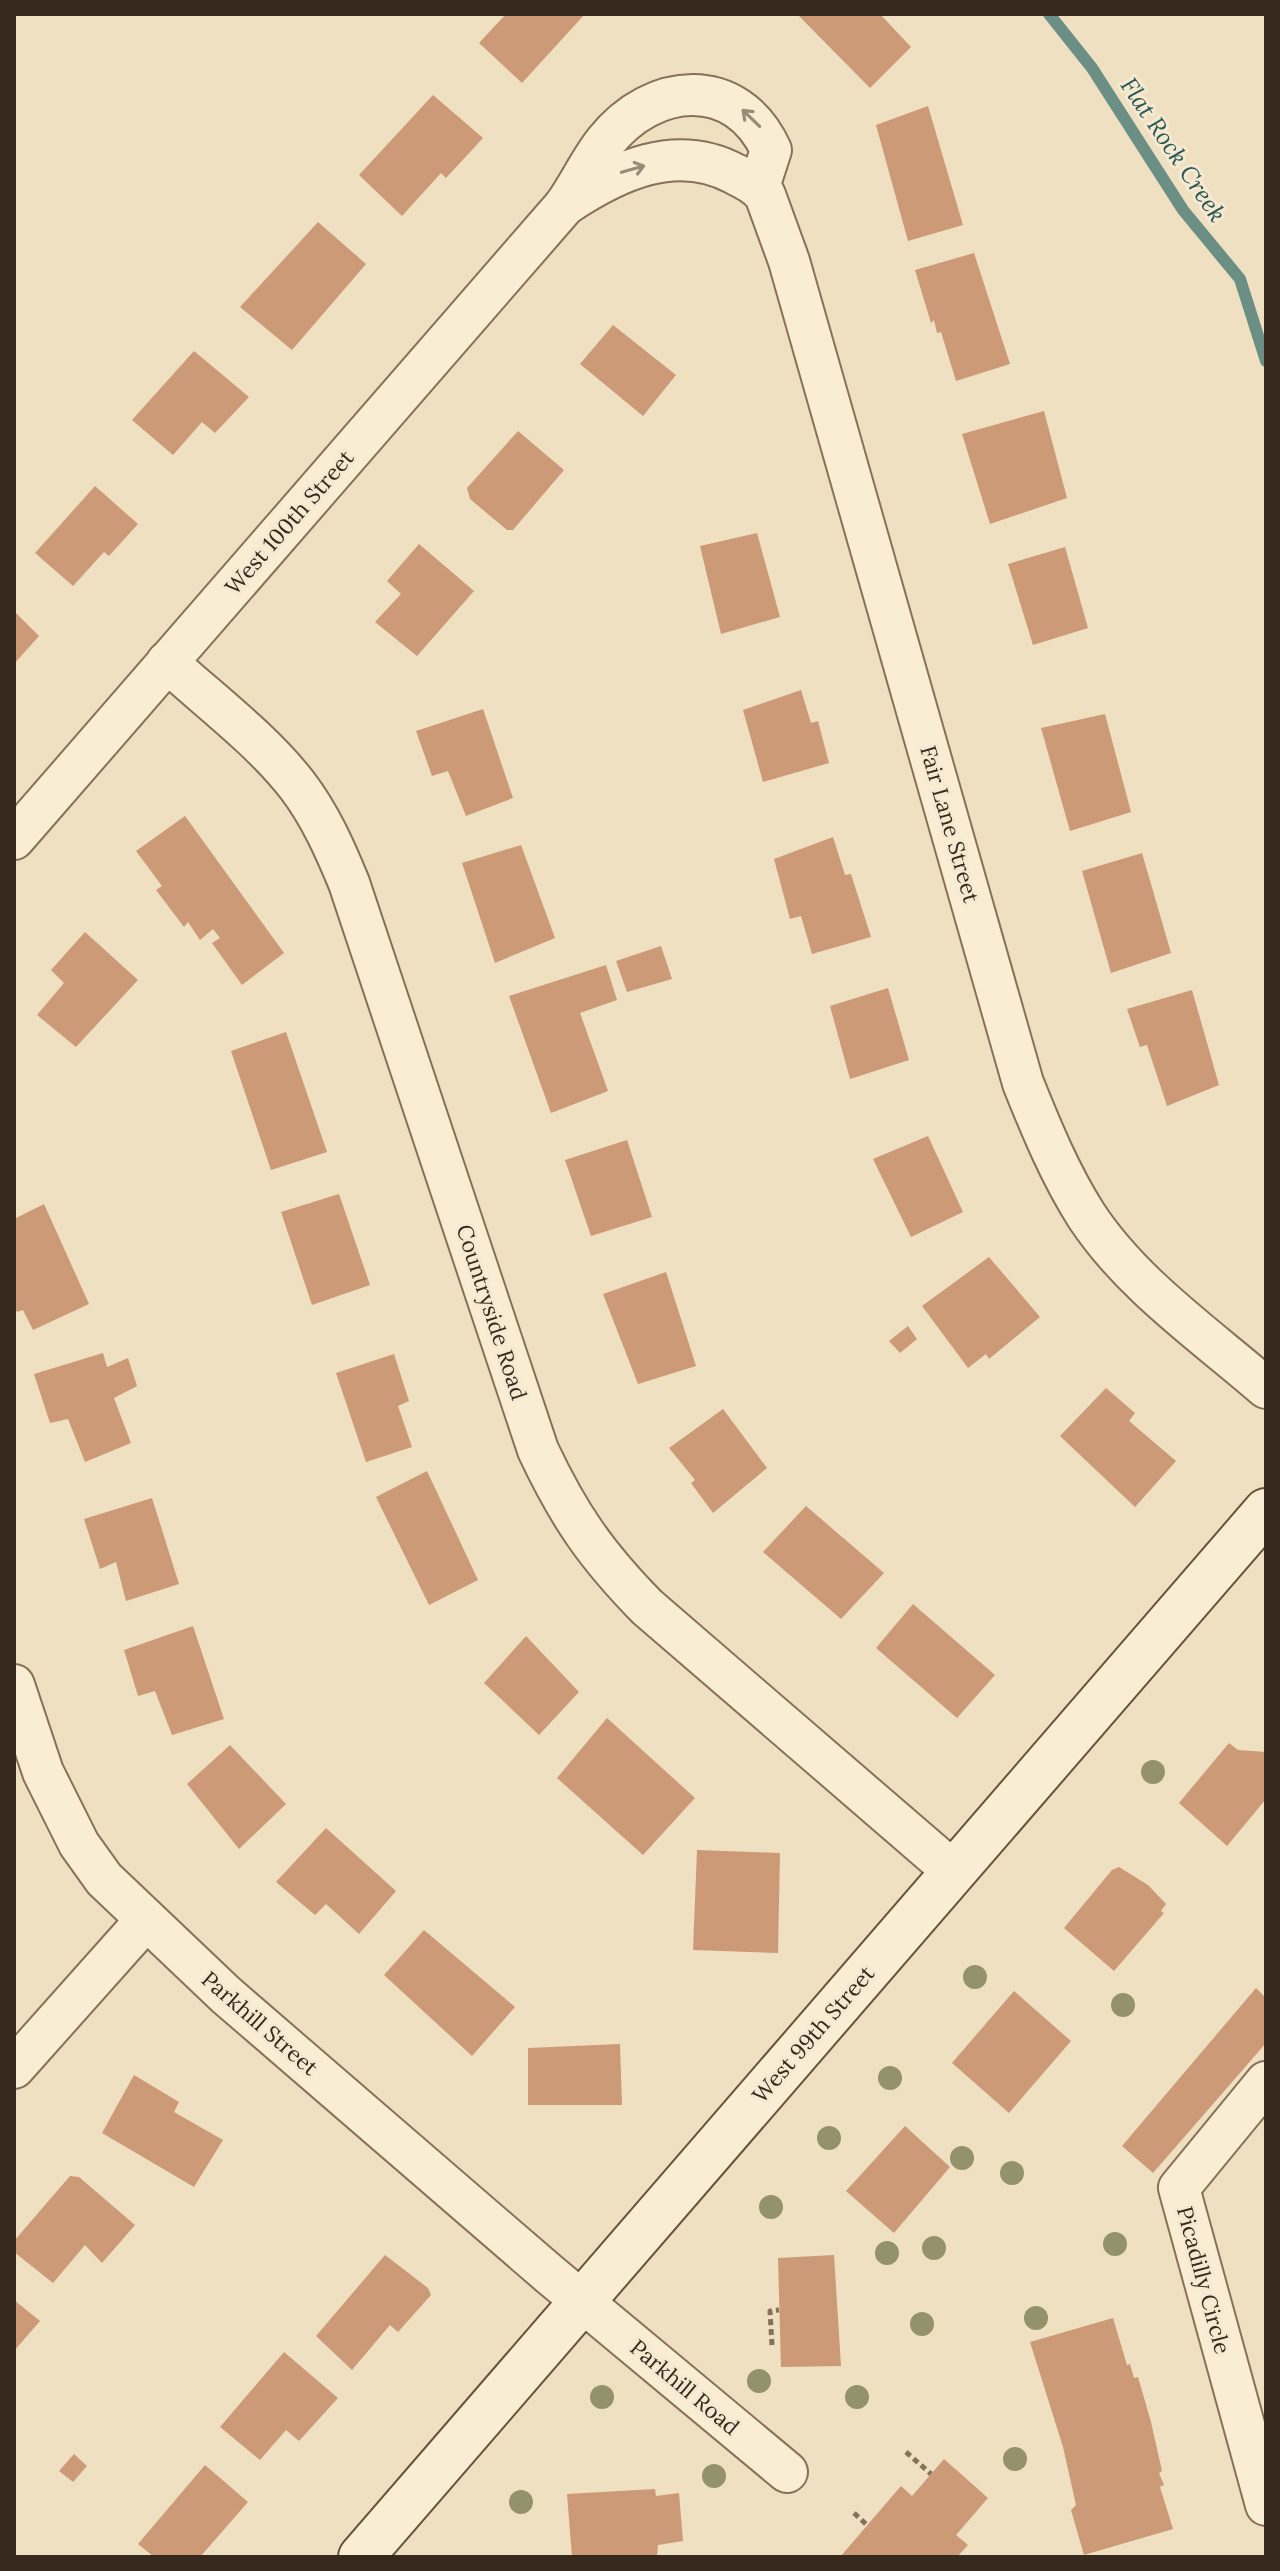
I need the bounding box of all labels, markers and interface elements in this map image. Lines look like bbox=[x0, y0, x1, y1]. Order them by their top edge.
water label: Flat Rock Creek bbox=[1114, 71, 1233, 228]
one-way arrow bbox=[741, 108, 761, 127]
one-way arrow bbox=[620, 161, 646, 176]
street label: West 100th Street bbox=[219, 444, 360, 600]
street label: Fair Lane Street bbox=[914, 742, 986, 906]
street label: Countryside Road bbox=[450, 1221, 534, 1403]
street label: West 99th Street bbox=[746, 1959, 881, 2108]
street label: Parkhill Street bbox=[196, 1965, 324, 2082]
street label: Picadilly Circle bbox=[1171, 2203, 1237, 2357]
street label: Parkhill Road bbox=[625, 2333, 745, 2441]

